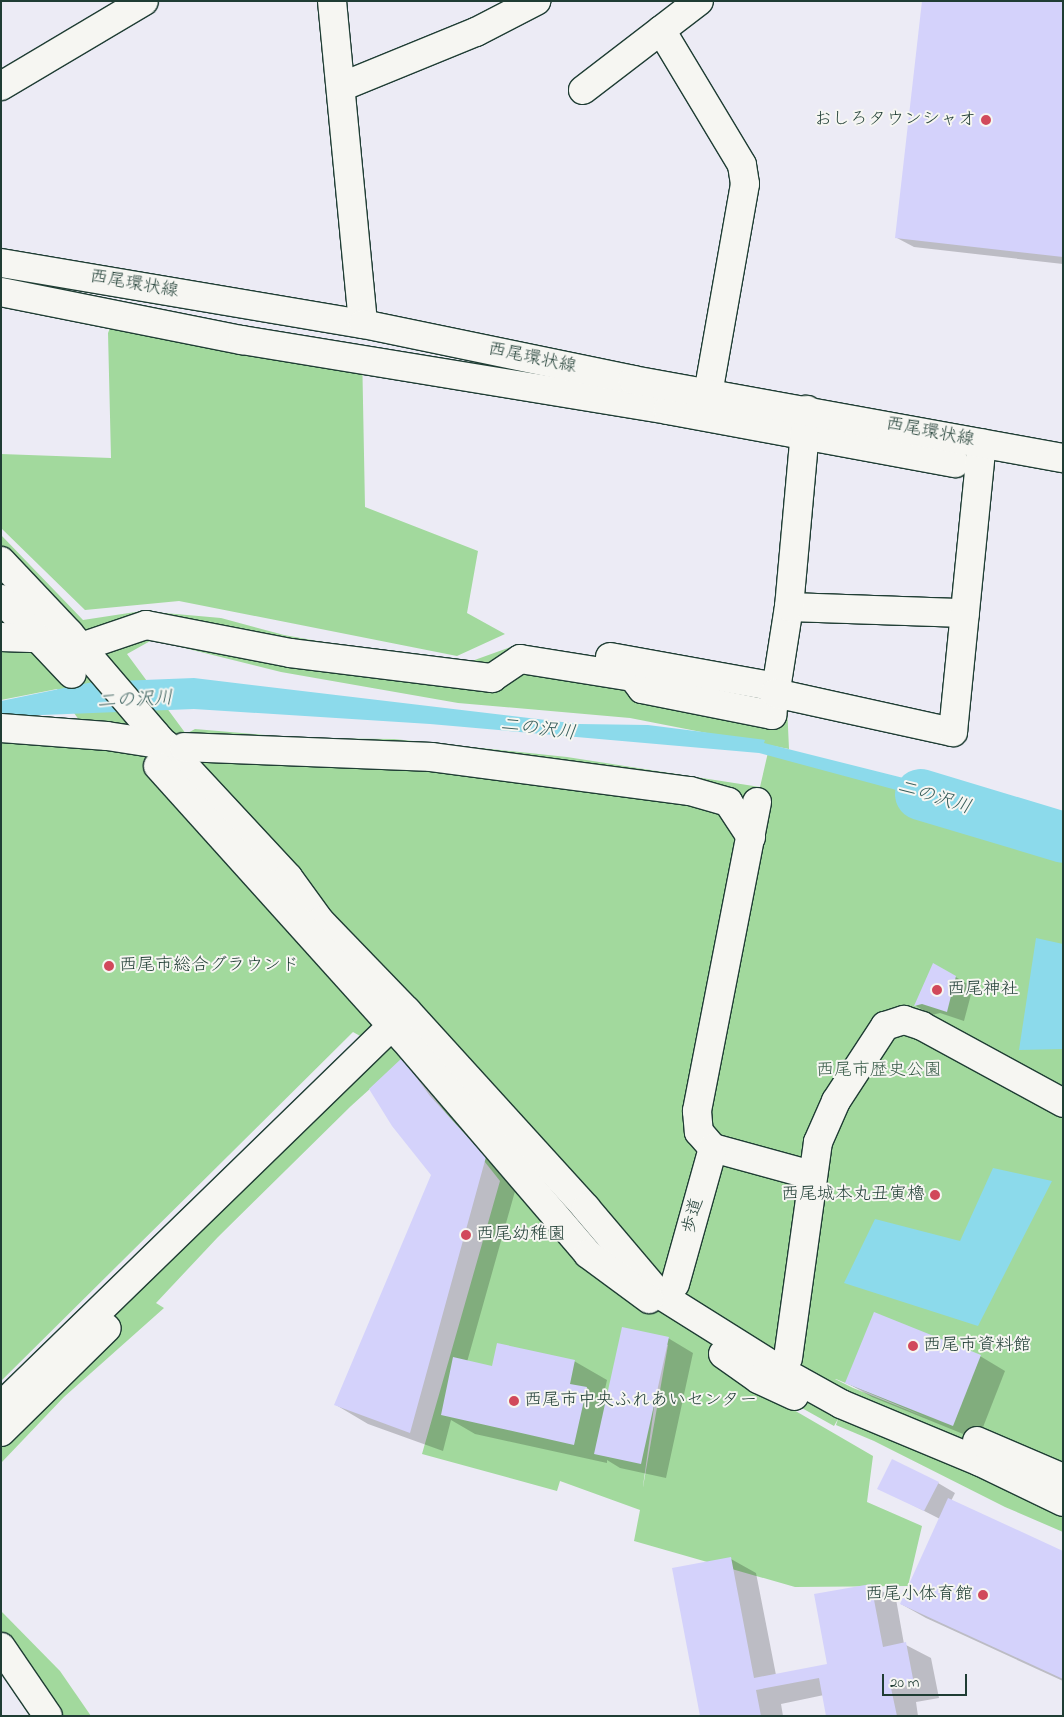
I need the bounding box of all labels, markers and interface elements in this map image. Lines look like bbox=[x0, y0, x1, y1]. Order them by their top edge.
place label: おしろタウンシャオ bbox=[814, 109, 976, 131]
marker: おしろタウンシャオ bbox=[980, 114, 992, 126]
street label: 西尾環状線 bbox=[88, 267, 180, 303]
street label: 西尾環状線 bbox=[486, 339, 578, 379]
street label: 西尾環状線 bbox=[884, 414, 976, 452]
water label: 二の沢川 bbox=[96, 688, 174, 714]
water label: 二の沢川 bbox=[499, 714, 577, 746]
water label: 二の沢川 bbox=[894, 776, 974, 820]
place label: 西尾市総合グラウンド bbox=[119, 955, 299, 977]
marker: 西尾市総合グラウンド bbox=[103, 960, 115, 972]
place label: 西尾神社 bbox=[947, 979, 1019, 1001]
marker: 西尾神社 bbox=[931, 984, 943, 996]
park label: 西尾市歴史公園 bbox=[816, 1060, 942, 1082]
place label: 西尾城本丸丑寅櫓 bbox=[781, 1184, 925, 1206]
marker: 西尾城本丸丑寅櫓 bbox=[929, 1189, 941, 1201]
street label: 歩道 bbox=[679, 1196, 709, 1236]
place label: 西尾幼稚園 bbox=[476, 1224, 566, 1246]
marker: 西尾幼稚園 bbox=[460, 1229, 472, 1241]
place label: 西尾市資料館 bbox=[923, 1335, 1031, 1357]
marker: 西尾市資料館 bbox=[907, 1340, 919, 1352]
place label: 西尾市中央ふれあいセンター bbox=[524, 1390, 758, 1412]
marker: 西尾市中央ふれあいセンター bbox=[508, 1395, 520, 1407]
place label: 西尾小体育館 bbox=[865, 1584, 973, 1606]
marker: 西尾小体育館 bbox=[977, 1589, 989, 1601]
scale bar bbox=[884, 1664, 969, 1696]
text: 20 m bbox=[890, 1672, 919, 1694]

